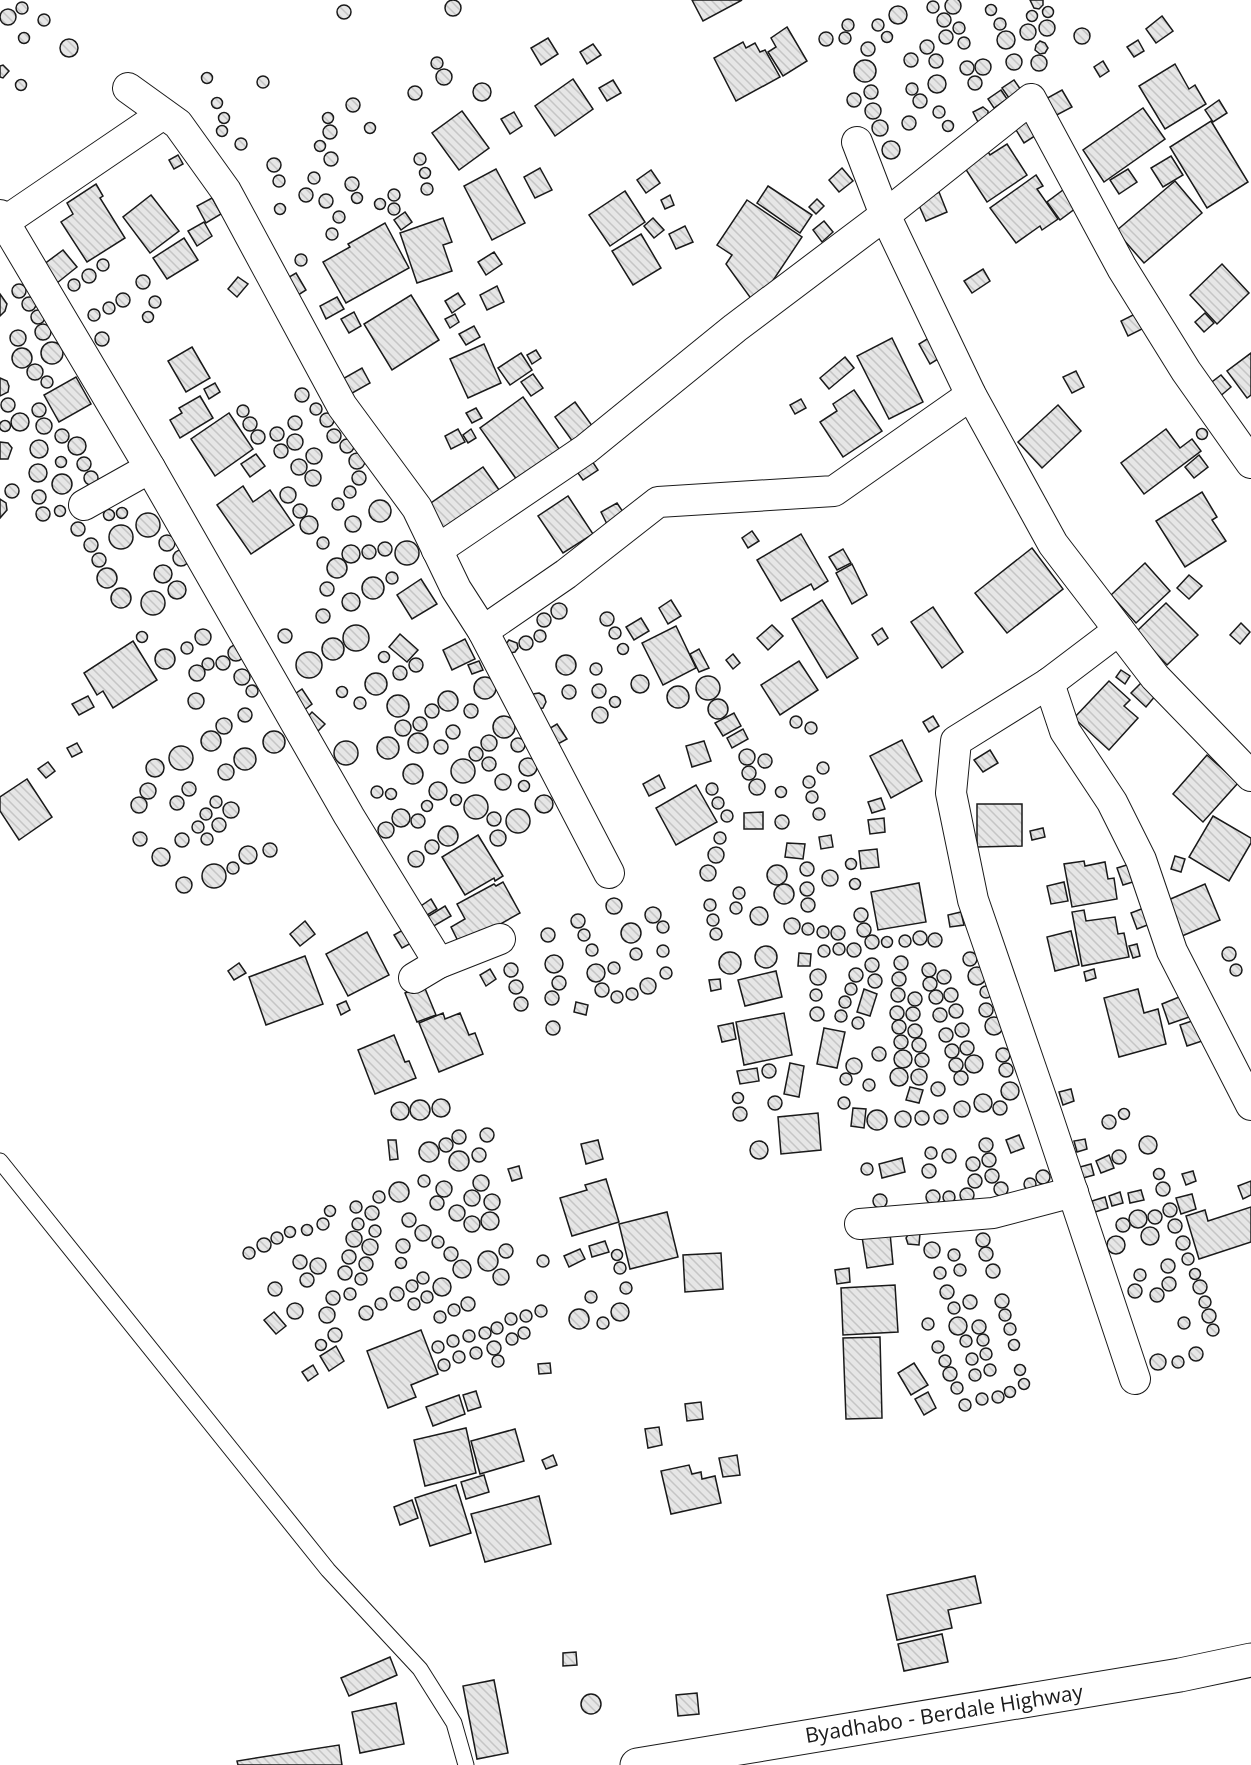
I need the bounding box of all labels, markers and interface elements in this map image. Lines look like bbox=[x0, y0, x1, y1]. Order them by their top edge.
street label: Byadhabo - Berdale Highway bbox=[803, 1677, 1085, 1749]

